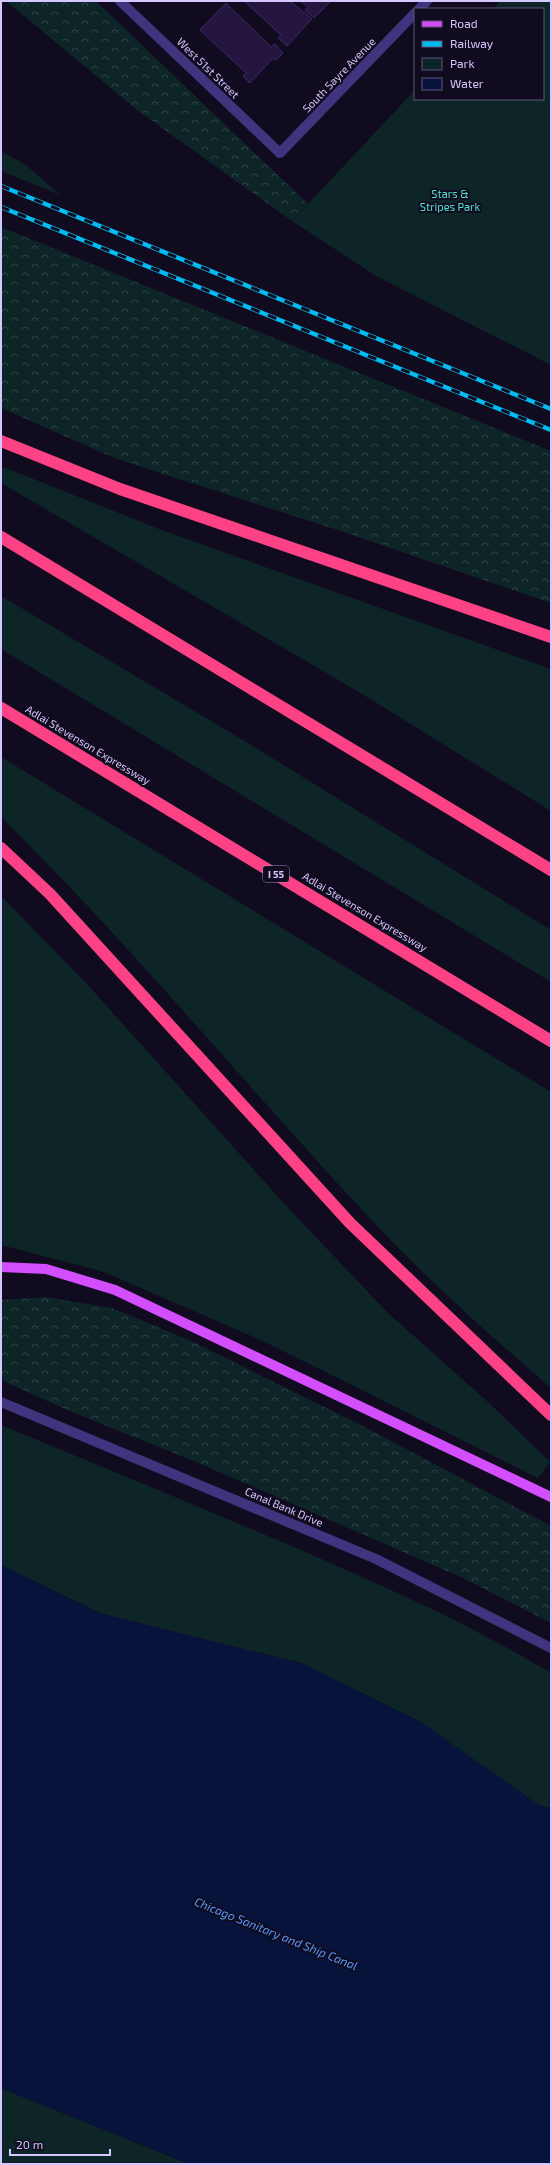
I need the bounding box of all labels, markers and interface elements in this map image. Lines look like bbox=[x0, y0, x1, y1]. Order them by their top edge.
legend bbox=[414, 8, 544, 100]
text: Road bbox=[450, 16, 478, 30]
street label: South Sayre Avenue bbox=[300, 34, 378, 115]
street label: West 51st Street bbox=[175, 35, 242, 101]
text: Railway bbox=[450, 36, 494, 50]
text: Park bbox=[450, 56, 475, 70]
text: Water bbox=[450, 76, 484, 90]
park label: Stars & Stripes Park bbox=[420, 187, 481, 213]
street label: Adlai Stevenson Expressway bbox=[24, 702, 153, 787]
road number: I 55 bbox=[263, 866, 289, 882]
street label: Adlai Stevenson Expressway bbox=[301, 869, 430, 954]
street label: Canal Bank Drive bbox=[243, 1484, 325, 1529]
water label: Chicago Sanitary and Ship Canal bbox=[192, 1894, 360, 1973]
scale bar bbox=[10, 2131, 110, 2157]
text: 20 m bbox=[16, 2137, 43, 2151]

